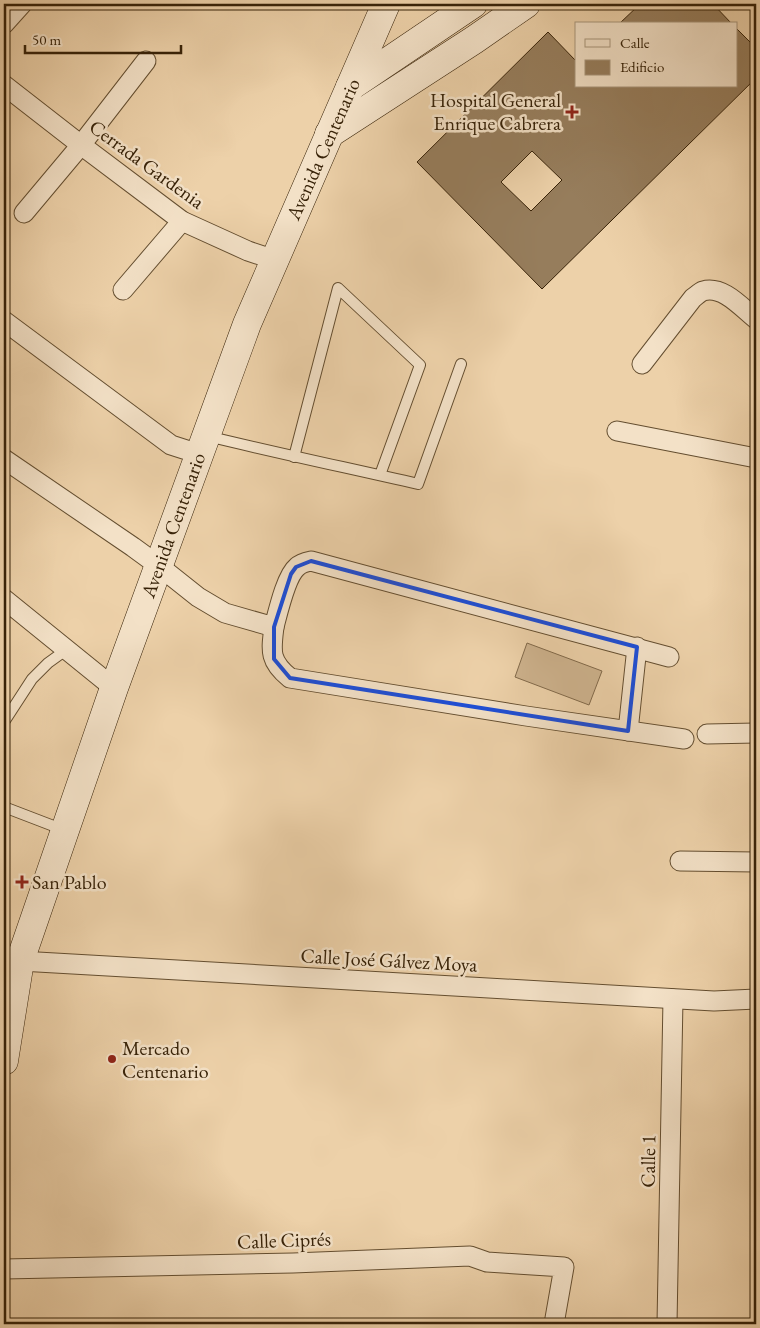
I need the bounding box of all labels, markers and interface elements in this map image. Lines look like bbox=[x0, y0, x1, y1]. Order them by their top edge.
scale bar bbox=[25, 22, 181, 54]
legend bbox=[575, 22, 738, 88]
text: 50 m bbox=[32, 30, 61, 49]
text: Calle bbox=[620, 33, 650, 52]
text: Edificio bbox=[620, 57, 664, 76]
street label: Avenida Centenario bbox=[280, 74, 366, 225]
place label: Hospital General Enrique Cabrera bbox=[430, 87, 561, 136]
marker: Hospital General Enrique Cabrera bbox=[565, 105, 579, 119]
street label: Cerrada Gardenia bbox=[84, 113, 210, 215]
street label: Avenida Centenario bbox=[134, 449, 211, 602]
place label: San Pablo bbox=[32, 869, 107, 895]
marker: San Pablo bbox=[16, 876, 28, 888]
street label: Calle José Gálvez Moya bbox=[300, 942, 478, 978]
place label: Mercado Centenario bbox=[122, 1035, 209, 1084]
marker: Mercado Centenario bbox=[106, 1053, 118, 1065]
street label: Calle 1 bbox=[635, 1134, 661, 1188]
street label: Calle Ciprés bbox=[237, 1225, 331, 1255]

